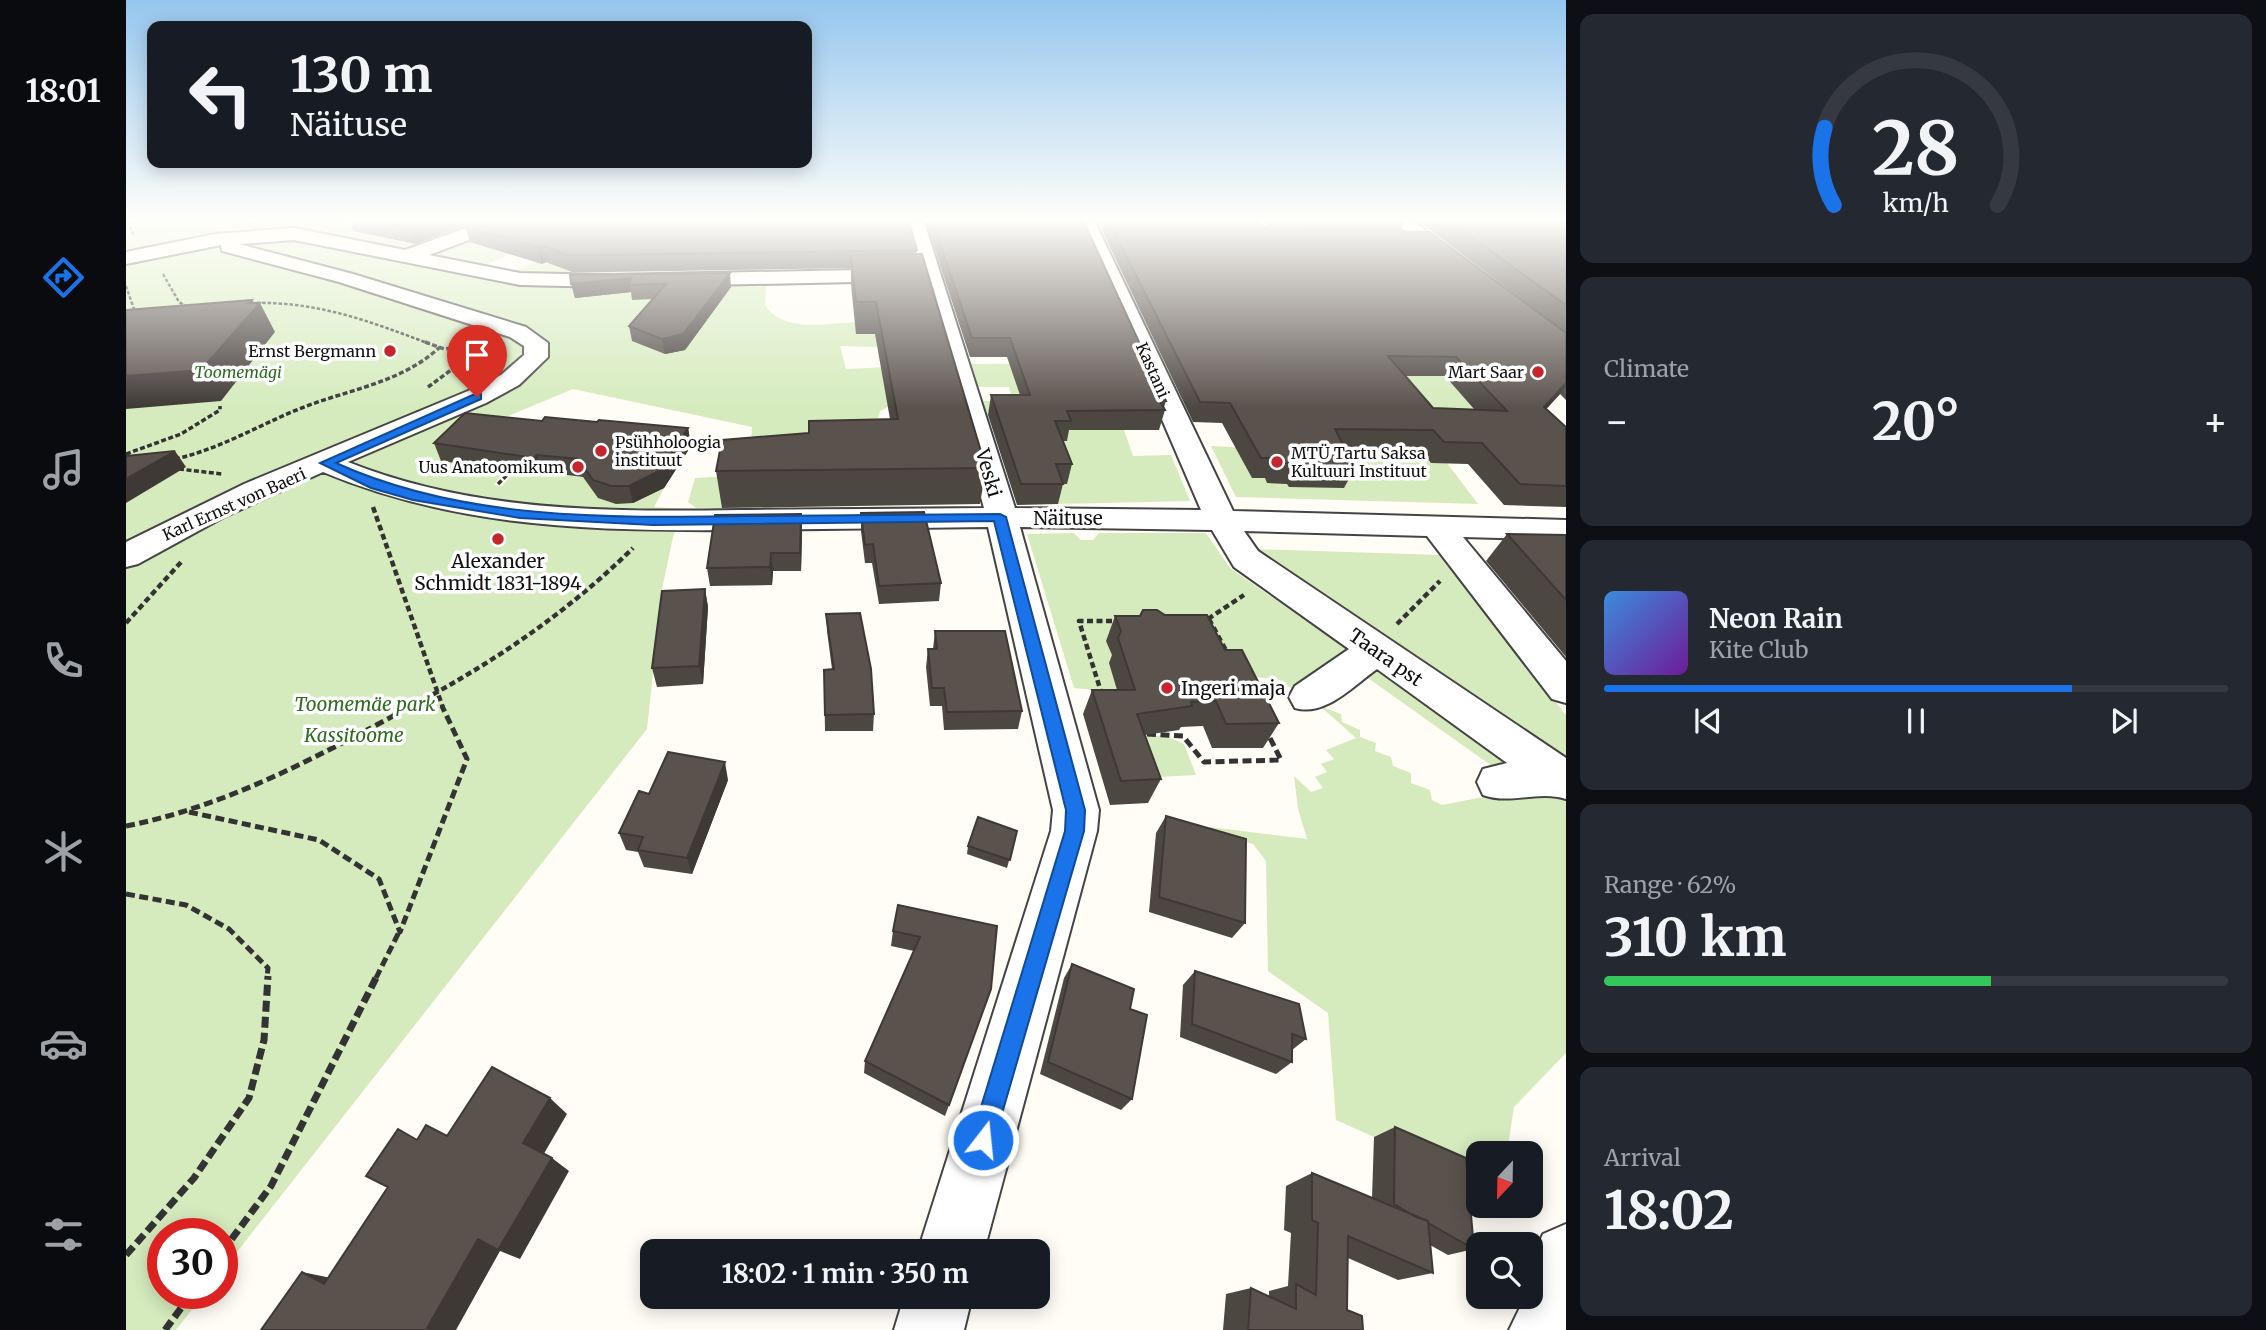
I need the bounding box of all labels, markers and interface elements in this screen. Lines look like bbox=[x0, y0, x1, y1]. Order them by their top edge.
text: 130 m bbox=[290, 44, 433, 105]
icon: left bbox=[175, 49, 266, 140]
text: 18:01 bbox=[25, 71, 101, 111]
text: 28 bbox=[1872, 103, 1960, 195]
text: Näituse bbox=[290, 105, 407, 145]
text: km/h bbox=[1883, 186, 1949, 218]
icon: directions bbox=[39, 253, 88, 302]
pin bbox=[447, 325, 507, 397]
icon: arrive bbox=[458, 336, 496, 374]
street label: Kastani bbox=[1132, 339, 1174, 401]
place label: Ernst Bergmann bbox=[248, 341, 376, 361]
marker: Ernst Bergmann bbox=[382, 343, 398, 359]
text: Climate bbox=[1604, 354, 1689, 383]
park label: Toomemägi bbox=[194, 362, 282, 382]
place label: Mart Saar bbox=[1448, 362, 1524, 382]
marker: Mart Saar bbox=[1530, 364, 1546, 380]
text: 20° bbox=[1872, 389, 1960, 454]
text: − bbox=[1604, 398, 1629, 445]
text: + bbox=[2203, 398, 2228, 445]
place label: Psühholoogia instituut bbox=[615, 432, 721, 470]
marker: Psühholoogia instituut bbox=[593, 443, 609, 459]
place label: MTÜ Tartu Saksa Kultuuri Instituut bbox=[1291, 443, 1428, 481]
icon: music bbox=[39, 445, 88, 494]
street label: Veski bbox=[970, 445, 1007, 500]
marker: MTÜ Tartu Saksa Kultuuri Instituut bbox=[1269, 454, 1285, 470]
place label: Uus Anatoomikum bbox=[418, 457, 564, 477]
marker: Uus Anatoomikum bbox=[570, 459, 586, 475]
street label: Karl Ernst von Baeri bbox=[159, 463, 309, 545]
street label: Näituse bbox=[1033, 506, 1103, 530]
marker: Alexander Schmidt 1831-1894 bbox=[490, 531, 506, 547]
place label: Alexander Schmidt 1831-1894 bbox=[414, 549, 582, 595]
text: Neon Rain bbox=[1709, 602, 1843, 635]
street label: Taara pst bbox=[1344, 623, 1428, 692]
text: Kite Club bbox=[1709, 635, 1808, 664]
icon: phone bbox=[39, 636, 88, 685]
place label: Ingeri maja bbox=[1181, 676, 1285, 700]
marker: Ingeri maja bbox=[1159, 680, 1175, 696]
park label: Toomemäe park bbox=[295, 692, 436, 716]
icon: previous bbox=[1689, 702, 1727, 740]
icon: pause bbox=[1897, 702, 1935, 740]
icon: next bbox=[2105, 702, 2143, 740]
park label: Kassitoome bbox=[303, 723, 404, 747]
icon: climate bbox=[39, 827, 88, 876]
text: Range · 62% bbox=[1604, 870, 1736, 899]
text: 310 km bbox=[1604, 905, 1787, 970]
icon: car bbox=[39, 1019, 88, 1068]
position arrow bbox=[946, 1103, 1020, 1177]
north arrow bbox=[1466, 1141, 1544, 1218]
map controls bbox=[1466, 1141, 1543, 1309]
text: Arrival bbox=[1604, 1143, 1681, 1172]
text: 18:02 bbox=[1604, 1178, 1734, 1243]
icon: filters bbox=[39, 1210, 88, 1259]
speed limit sign: 30 bbox=[147, 1218, 238, 1309]
button: search bbox=[1466, 1232, 1543, 1309]
text: 18:02 · 1 min · 350 m bbox=[721, 1257, 969, 1290]

